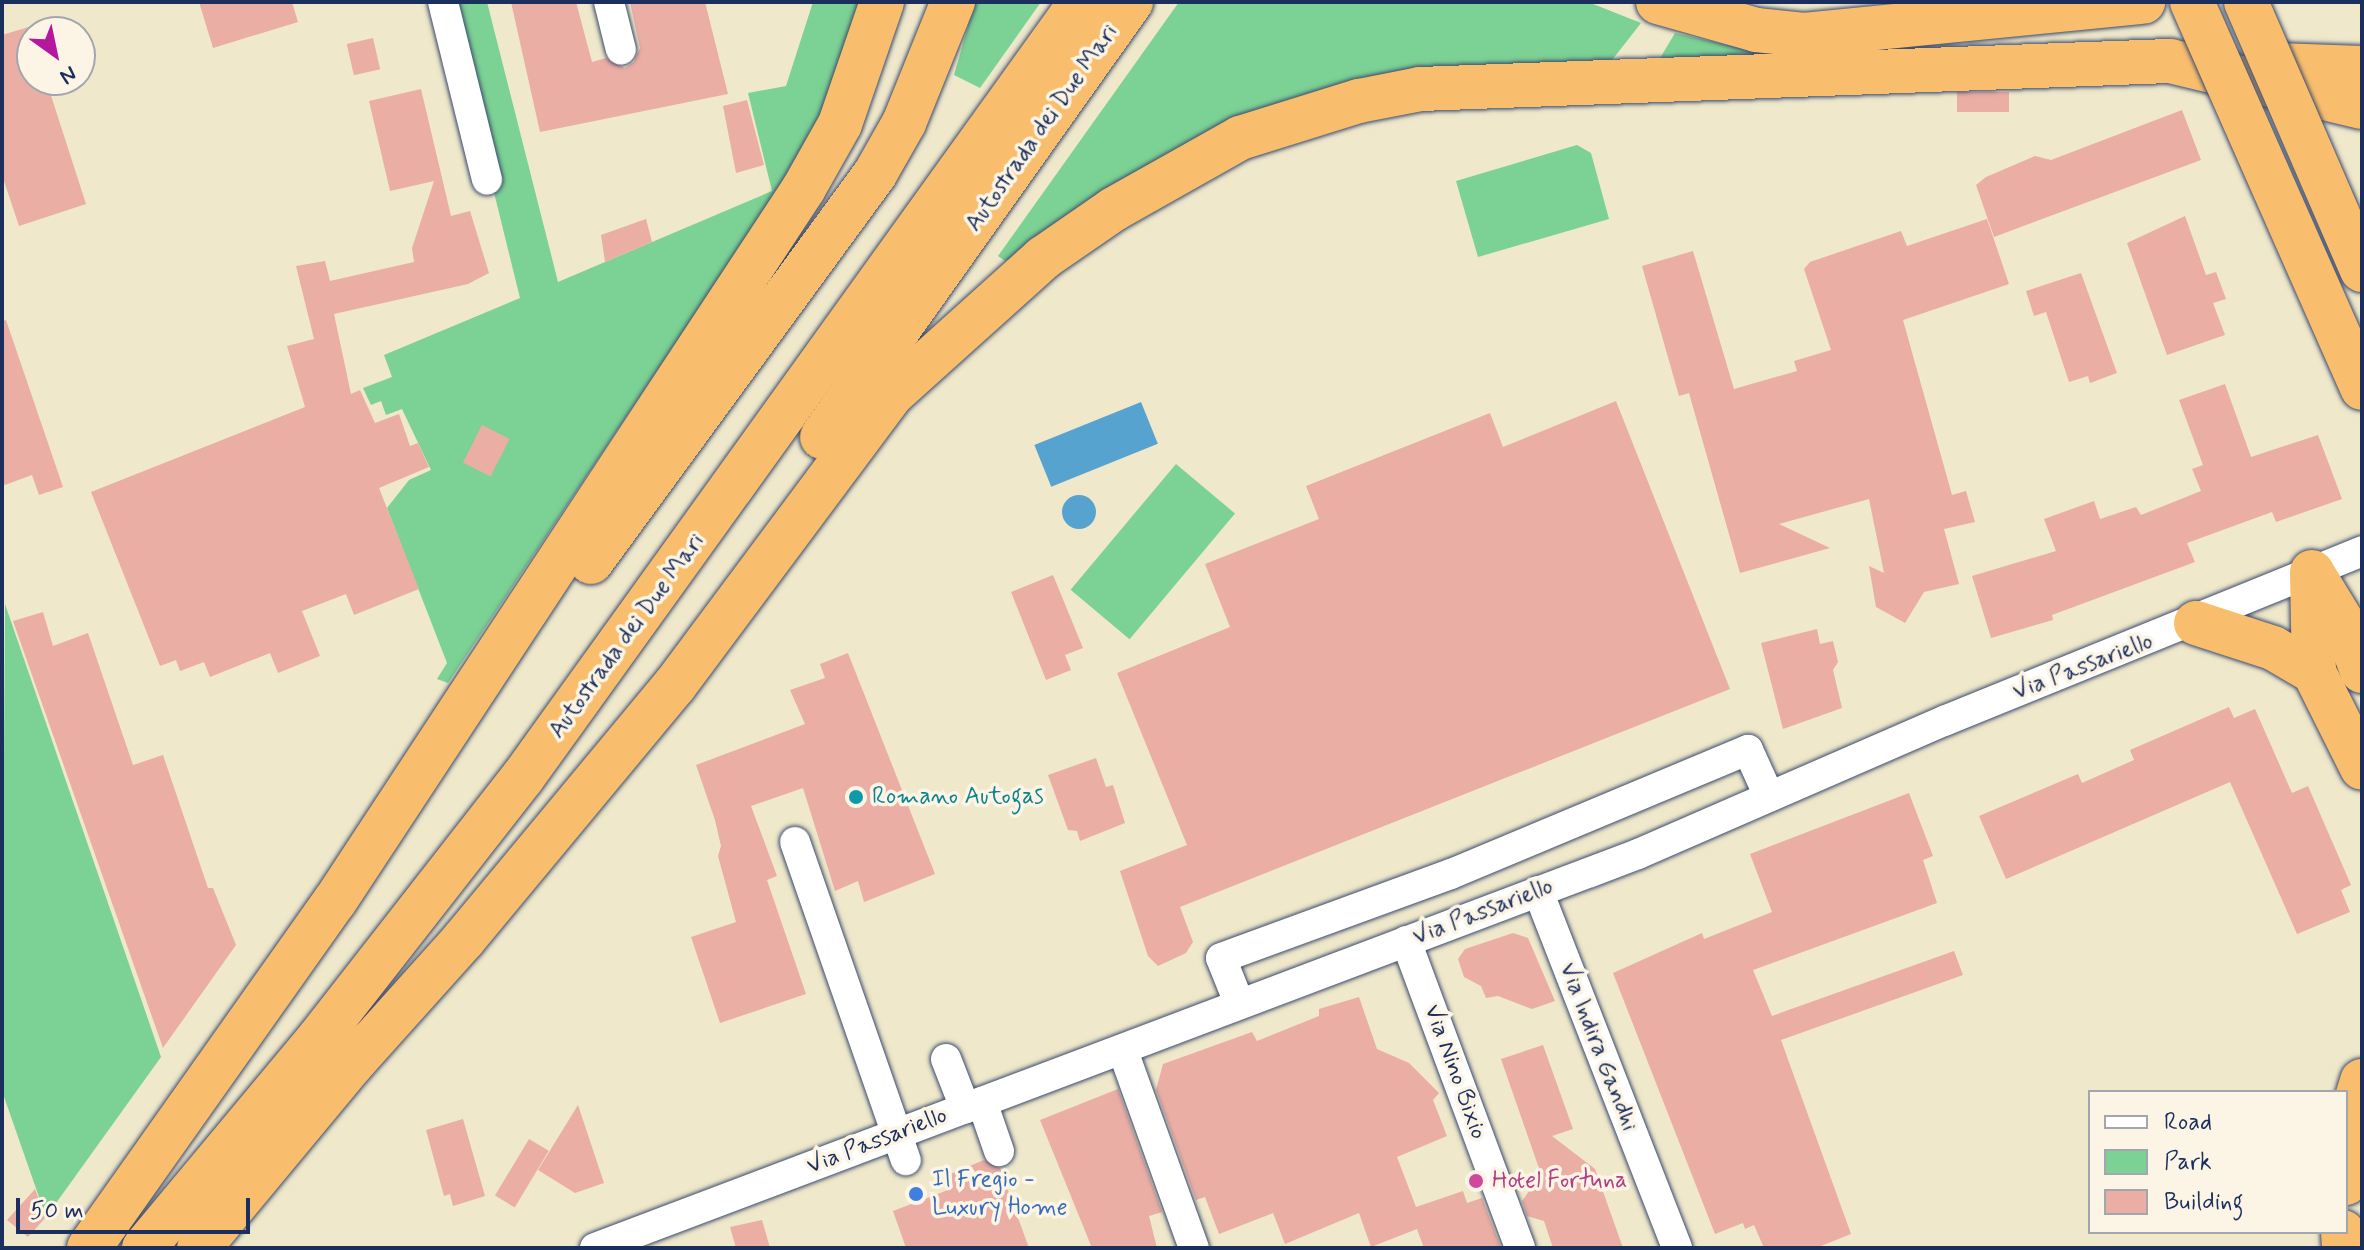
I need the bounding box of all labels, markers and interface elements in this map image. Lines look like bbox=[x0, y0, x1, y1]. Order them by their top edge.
north arrow bbox=[16, 16, 96, 96]
street label: Autostrada dei Due Mari bbox=[960, 20, 1124, 236]
text: N bbox=[54, 59, 82, 90]
street label: Autostrada dei Due Mari bbox=[544, 529, 710, 743]
street label: Via Passariello bbox=[2011, 628, 2155, 706]
place label: Romano Autogas bbox=[872, 783, 1044, 811]
marker: Romano Autogas bbox=[847, 788, 865, 806]
street label: Via Passariello bbox=[1411, 873, 1555, 951]
street label: Via Indira Gandhi bbox=[1552, 956, 1644, 1138]
street label: Via Nino Bixio bbox=[1418, 1003, 1492, 1141]
legend bbox=[2088, 1090, 2348, 1234]
street label: Via Passariello bbox=[805, 1102, 949, 1180]
text: Road bbox=[2164, 1107, 2212, 1138]
text: Park bbox=[2164, 1147, 2212, 1178]
place label: Il Fregio - Luxury Home bbox=[932, 1166, 1067, 1222]
place label: Hotel Fortuna bbox=[1492, 1167, 1628, 1195]
marker: Hotel Fortuna bbox=[1467, 1172, 1485, 1190]
scale bar bbox=[20, 1182, 254, 1232]
marker: Il Fregio - Luxury Home bbox=[907, 1185, 925, 1203]
text: Building bbox=[2164, 1187, 2244, 1218]
text: 50 m bbox=[30, 1196, 84, 1227]

